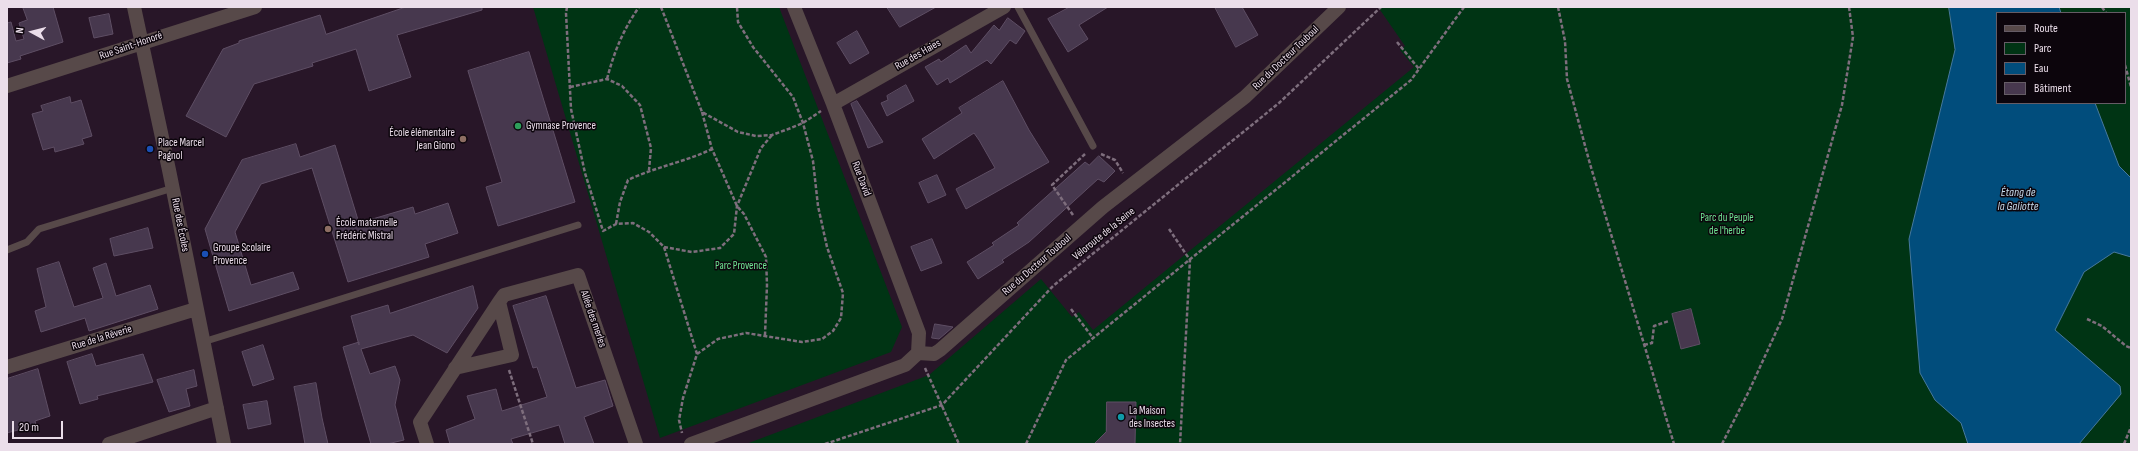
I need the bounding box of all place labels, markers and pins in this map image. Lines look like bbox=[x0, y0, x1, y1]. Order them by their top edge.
place label: Gymnase Provence bbox=[526, 119, 596, 133]
marker: Gymnase Provence bbox=[513, 121, 523, 131]
place label: École élémentaire Jean Giono bbox=[389, 126, 455, 152]
marker: École élémentaire Jean Giono bbox=[458, 134, 468, 144]
place label: Place Marcel Pagnol bbox=[158, 136, 204, 162]
marker: Place Marcel Pagnol bbox=[145, 144, 155, 154]
place label: École maternelle Frédéric Mistral bbox=[336, 216, 397, 242]
marker: École maternelle Frédéric Mistral bbox=[323, 224, 333, 234]
place label: Groupe Scolaire Provence bbox=[213, 241, 271, 267]
marker: Groupe Scolaire Provence bbox=[200, 249, 210, 259]
place label: La Maison des Insectes bbox=[1129, 404, 1175, 430]
marker: La Maison des Insectes bbox=[1116, 412, 1126, 422]

